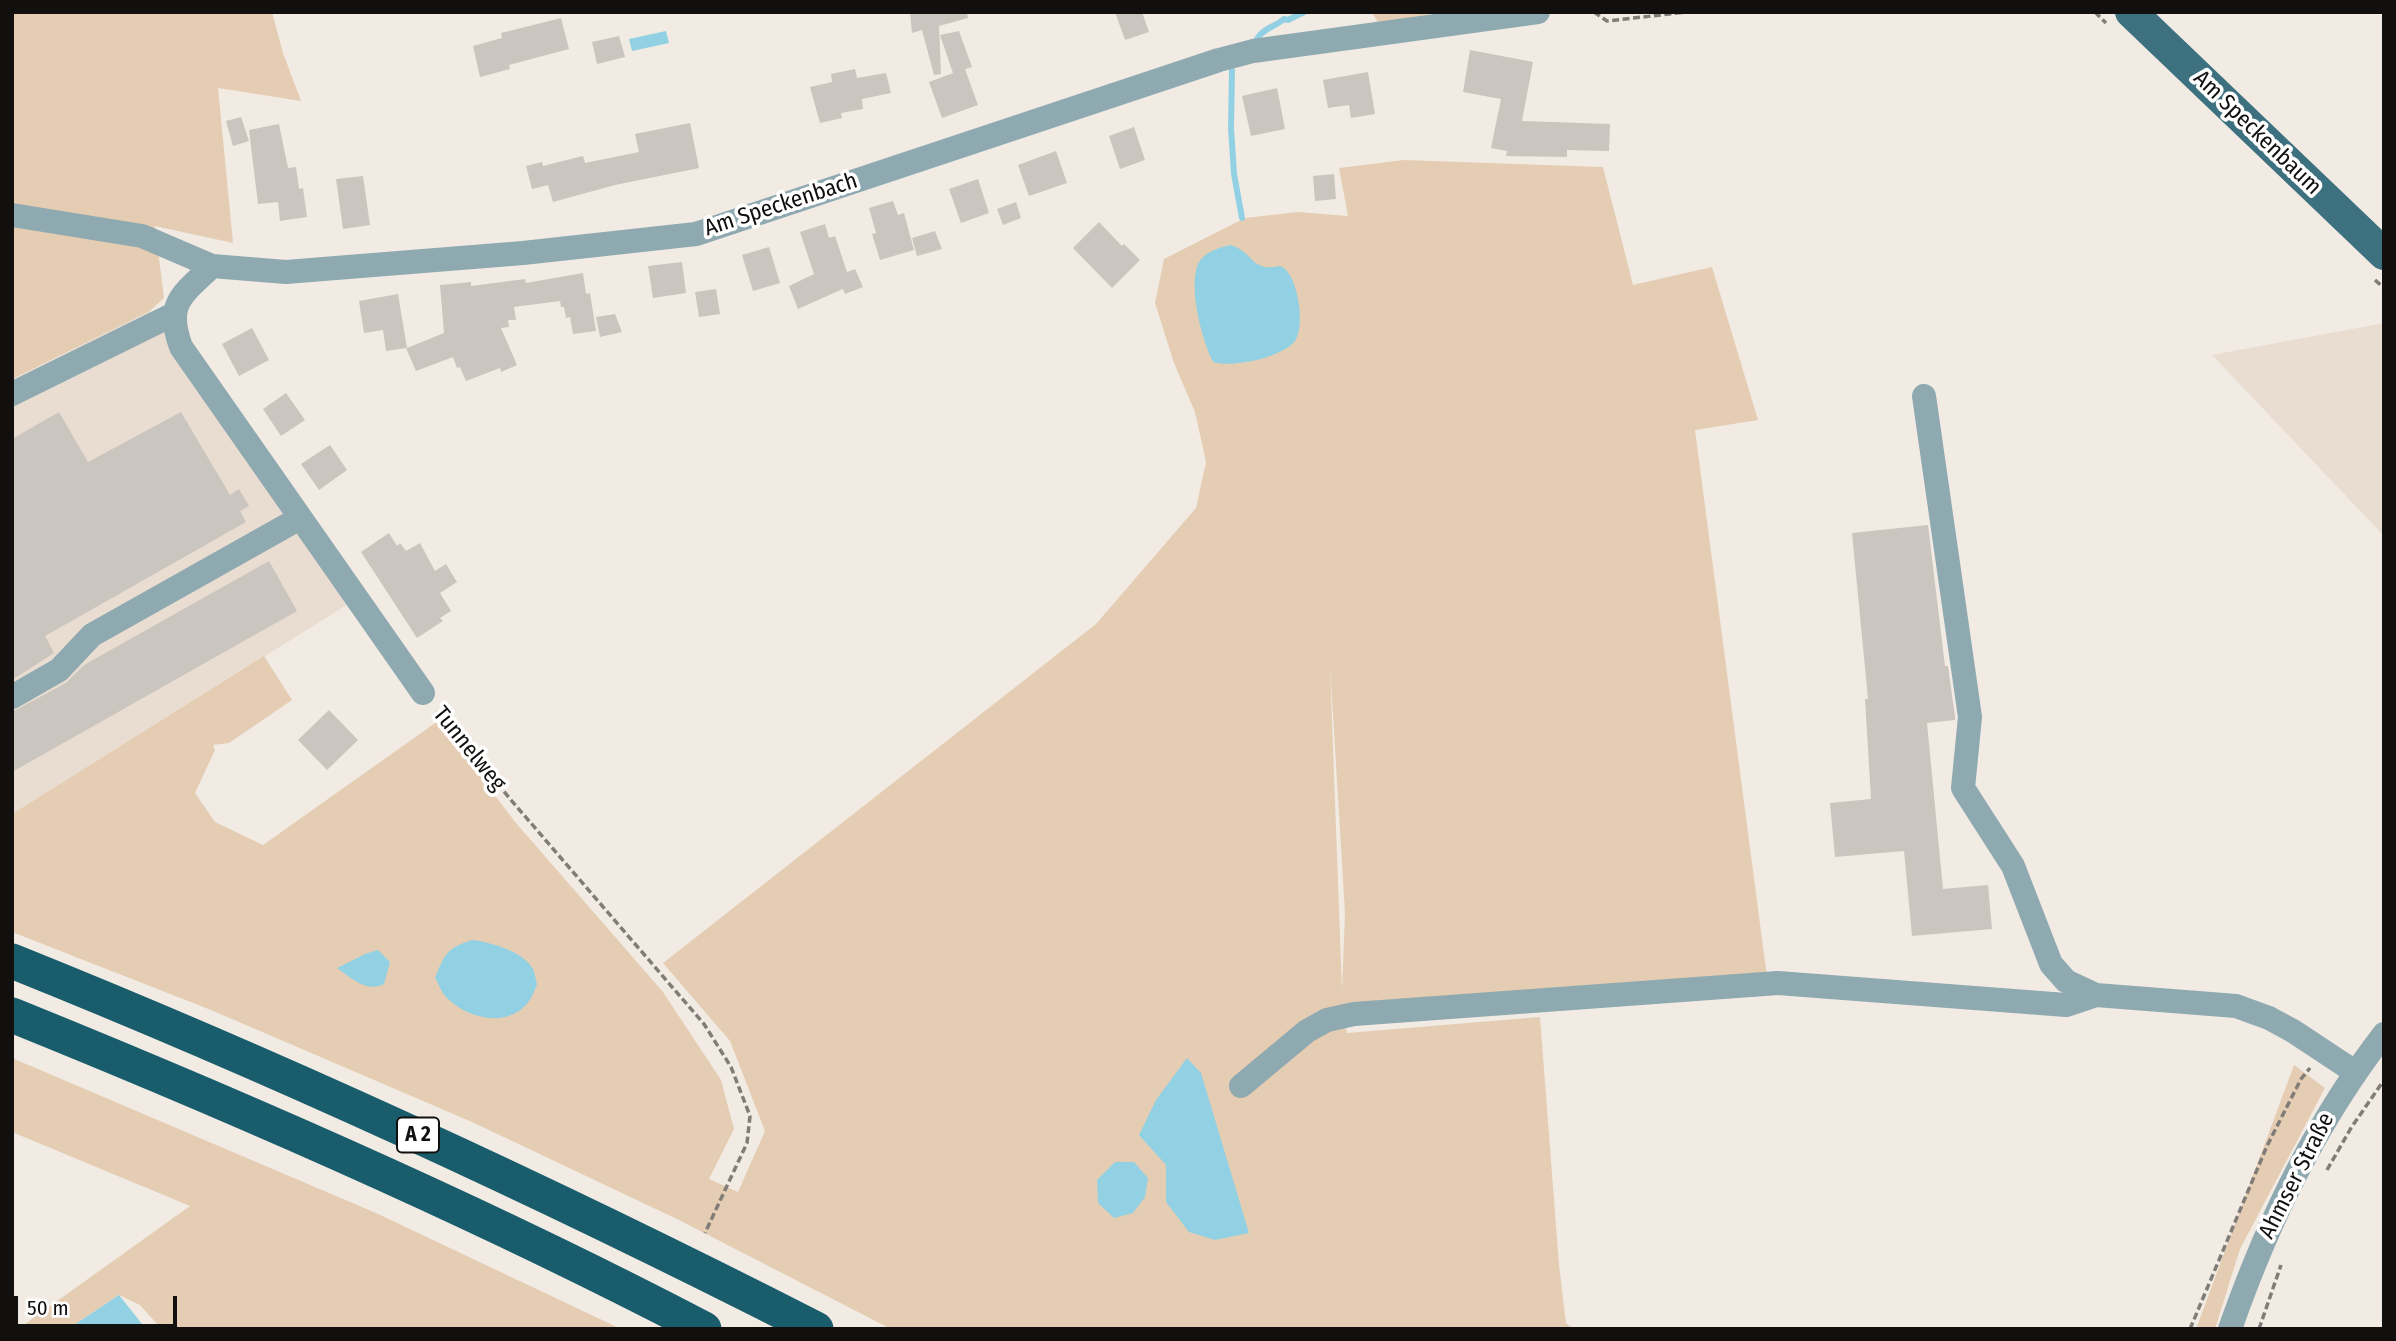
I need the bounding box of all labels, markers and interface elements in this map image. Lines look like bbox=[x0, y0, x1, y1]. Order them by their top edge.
street label: Am Speckenbaum bbox=[2187, 65, 2327, 201]
street label: Am Speckenbach bbox=[701, 167, 861, 243]
street label: Tunnelweg bbox=[427, 701, 511, 797]
street label: Ahmser Straße bbox=[2253, 1108, 2341, 1244]
road number: A 2 bbox=[397, 1118, 439, 1152]
scale bar bbox=[18, 1282, 180, 1326]
text: 50 m bbox=[27, 1295, 69, 1321]

